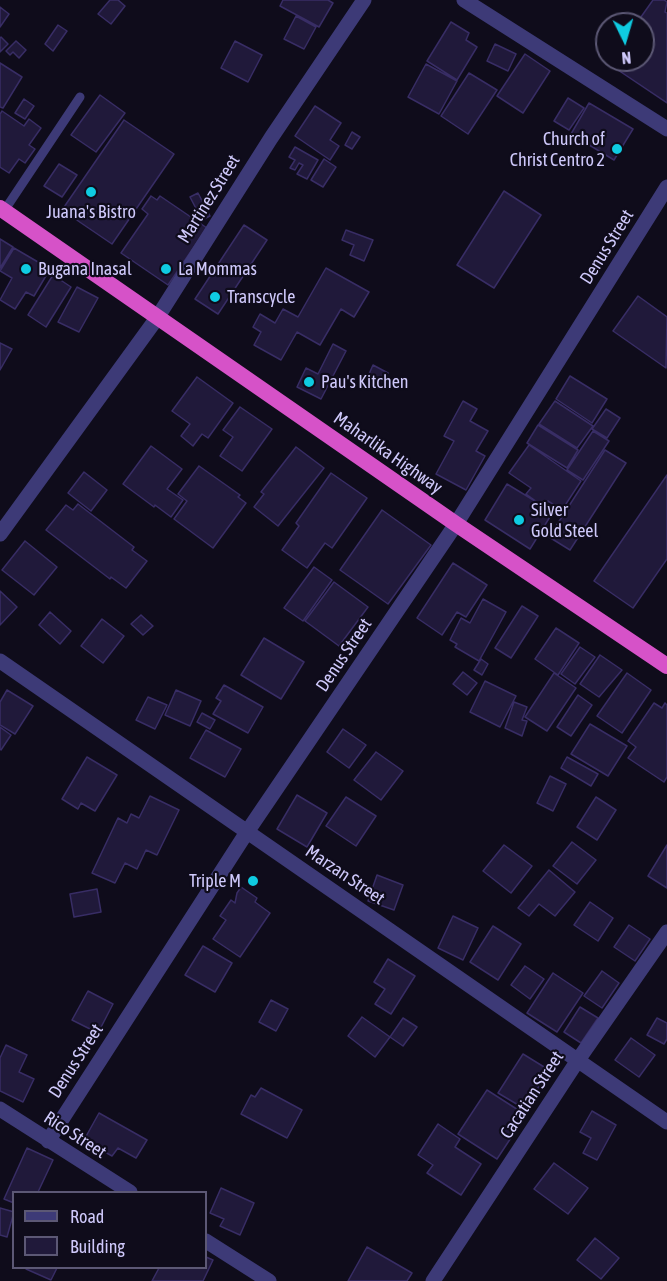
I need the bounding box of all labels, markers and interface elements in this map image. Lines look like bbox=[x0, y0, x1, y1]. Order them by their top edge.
north arrow bbox=[595, 12, 655, 72]
text: N bbox=[621, 49, 632, 67]
place label: Church of Christ Centro 2 bbox=[510, 128, 605, 170]
marker: Church of Christ Centro 2 bbox=[610, 142, 624, 156]
street label: Martinez Street bbox=[173, 151, 245, 247]
marker: Juana's Bistro bbox=[84, 185, 98, 199]
place label: Juana's Bistro bbox=[46, 201, 136, 223]
street label: Denus Street bbox=[576, 206, 638, 288]
place label: Bugana Inasal bbox=[38, 258, 132, 280]
place label: La Mommas bbox=[178, 258, 257, 280]
marker: Bugana Inasal bbox=[19, 262, 33, 276]
marker: La Mommas bbox=[159, 262, 173, 276]
place label: Transcycle bbox=[227, 286, 296, 308]
marker: Transcycle bbox=[208, 290, 222, 304]
place label: Pau's Kitchen bbox=[321, 371, 409, 393]
marker: Pau's Kitchen bbox=[302, 375, 316, 389]
street label: Maharlika Highway bbox=[329, 407, 447, 499]
place label: Silver Gold Steel bbox=[531, 499, 598, 542]
marker: Silver Gold Steel bbox=[512, 513, 526, 527]
street label: Denus Street bbox=[312, 614, 376, 696]
street label: Marzan Street bbox=[301, 841, 389, 909]
place label: Triple M bbox=[189, 870, 241, 892]
marker: Triple M bbox=[246, 874, 260, 888]
street label: Denus Street bbox=[44, 1020, 108, 1102]
street label: Cacatian Street bbox=[496, 1047, 568, 1143]
street label: Rico Street bbox=[40, 1107, 110, 1163]
legend bbox=[12, 1191, 207, 1269]
text: Road bbox=[70, 1206, 104, 1227]
text: Building bbox=[70, 1236, 125, 1257]

